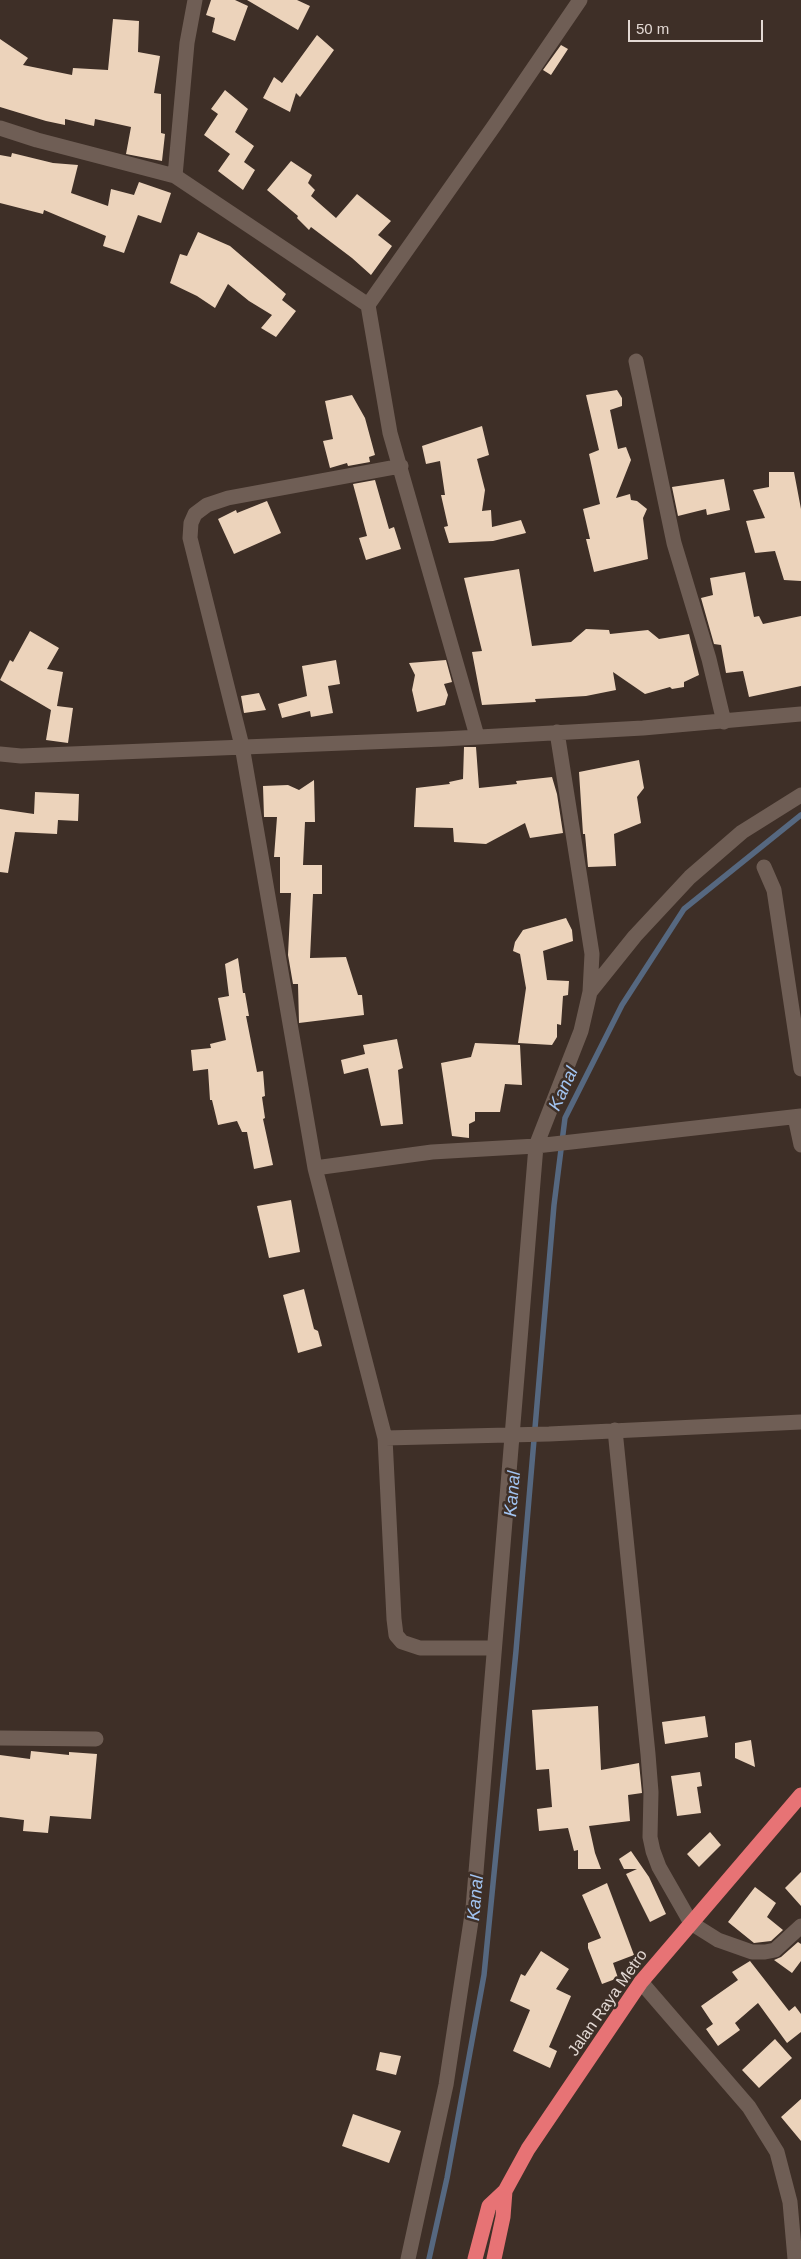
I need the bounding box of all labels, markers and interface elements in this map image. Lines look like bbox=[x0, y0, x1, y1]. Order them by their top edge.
scale bar bbox=[631, 10, 766, 42]
text: 50 m bbox=[636, 20, 669, 37]
water label: Kanal bbox=[544, 1064, 584, 1114]
water label: Kanal bbox=[500, 1470, 526, 1518]
water label: Kanal bbox=[463, 1874, 489, 1922]
street label: Jalan Raya Metro bbox=[564, 1946, 652, 2060]

